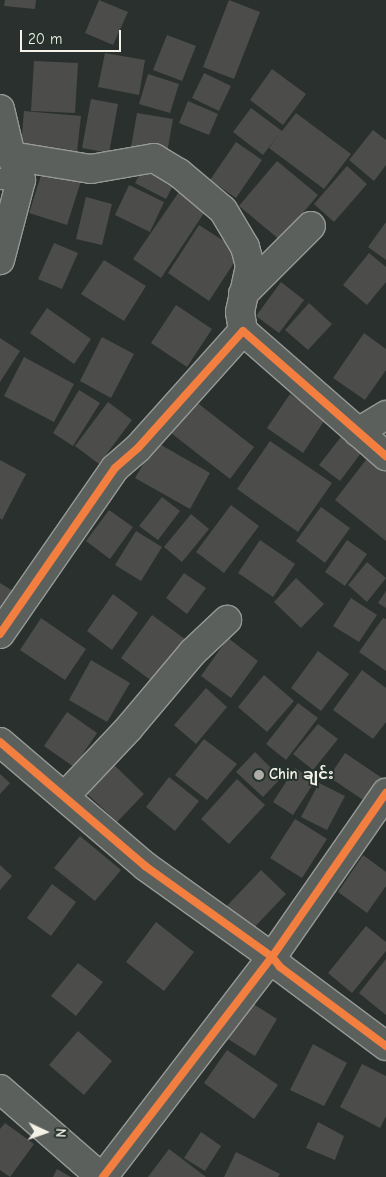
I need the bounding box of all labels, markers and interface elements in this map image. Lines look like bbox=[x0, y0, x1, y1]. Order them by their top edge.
scale bar bbox=[22, 20, 124, 52]
text: 20 m bbox=[28, 30, 62, 48]
place label: Chin ချင်း bbox=[269, 766, 334, 784]
marker: Chin ချင်း bbox=[253, 769, 265, 781]
north arrow bbox=[20, 1107, 70, 1157]
text: N bbox=[52, 1128, 69, 1138]

